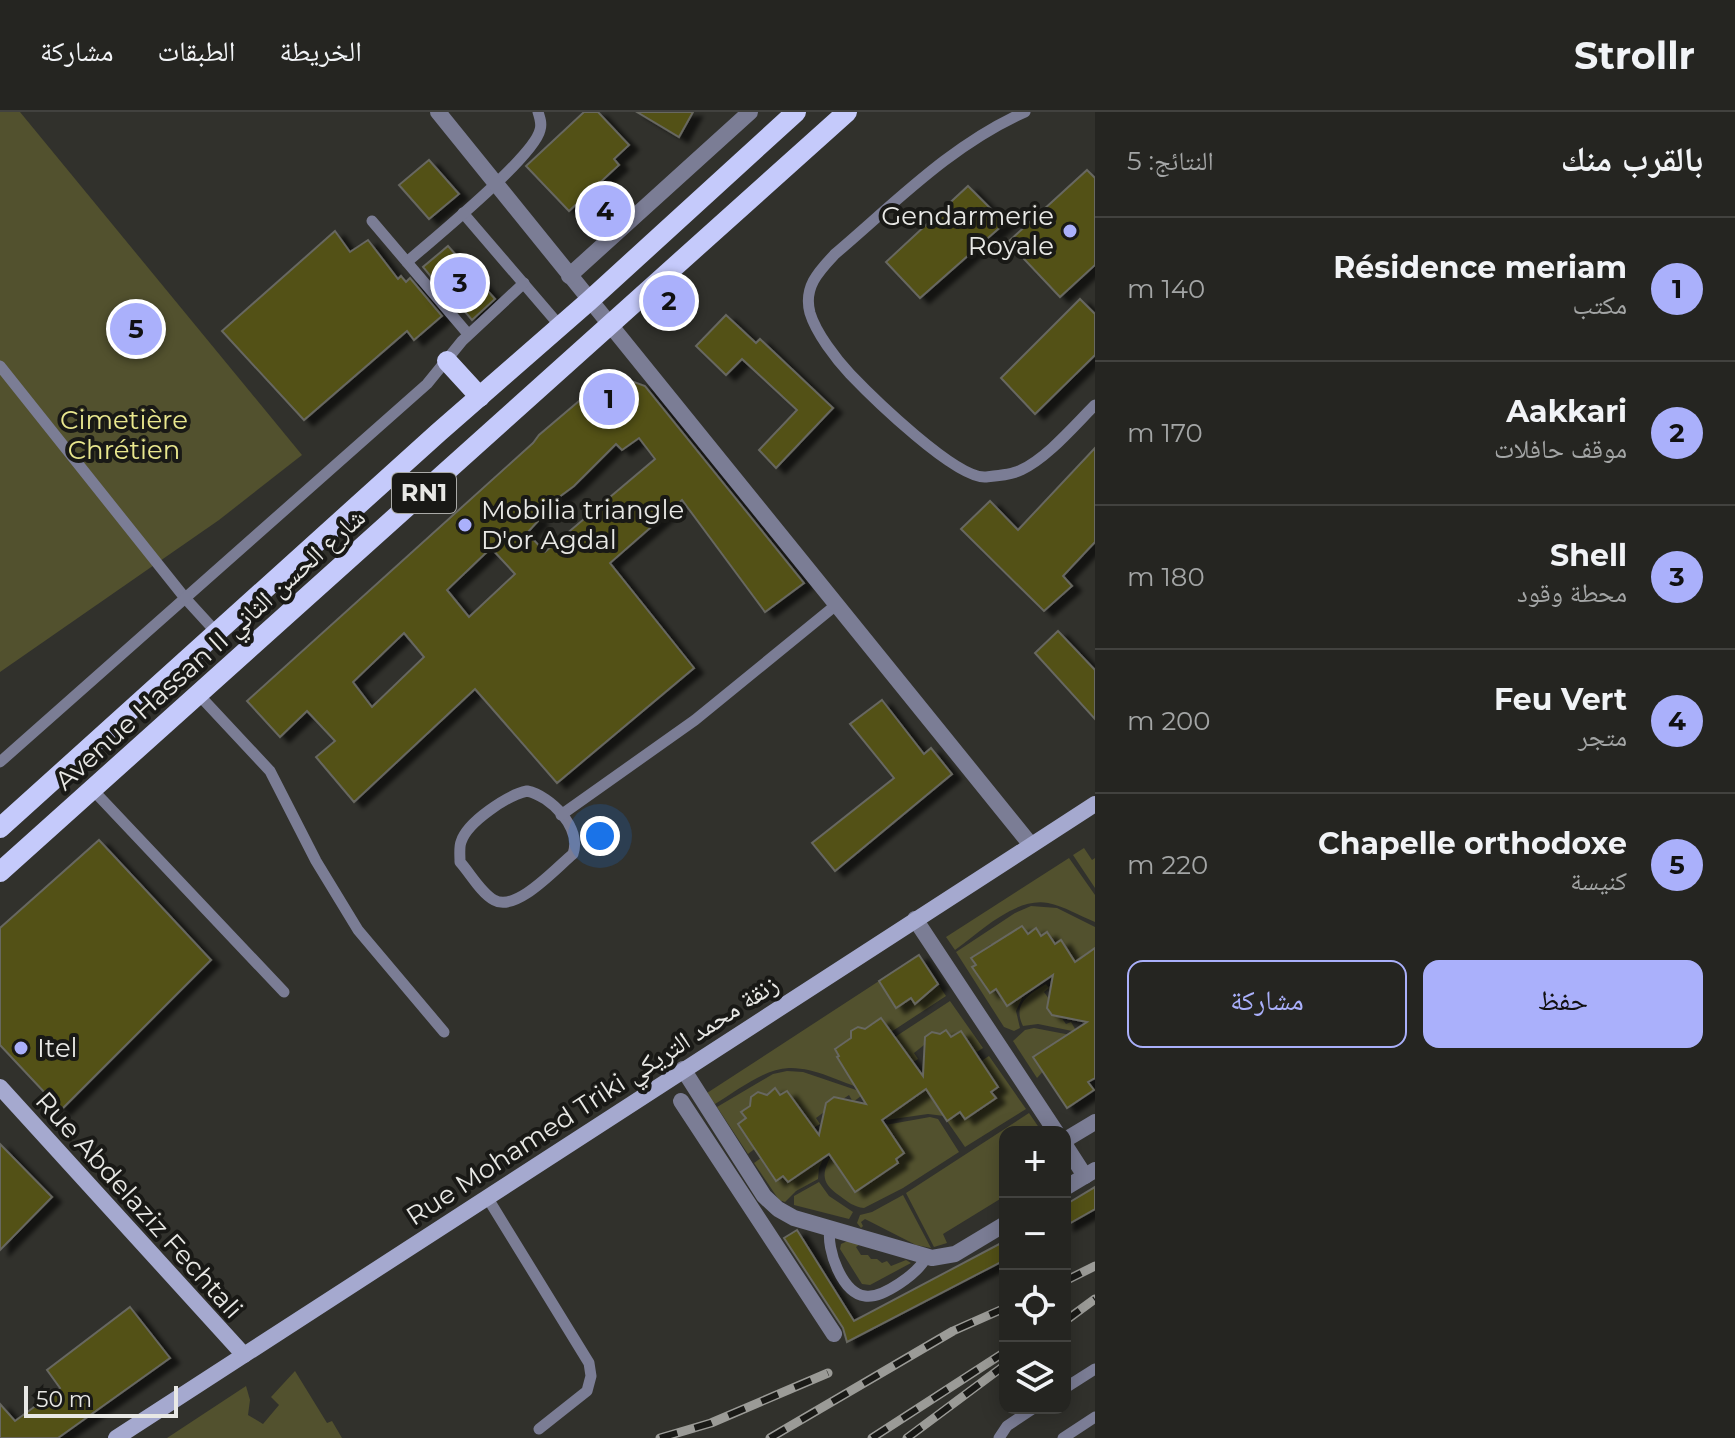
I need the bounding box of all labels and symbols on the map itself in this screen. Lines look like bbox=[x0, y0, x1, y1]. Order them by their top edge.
pin: 4 bbox=[579, 181, 631, 241]
place label: Gendarmerie Royale bbox=[881, 200, 1054, 262]
marker: Gendarmerie Royale bbox=[1061, 222, 1079, 240]
pin: 3 bbox=[434, 253, 486, 313]
pin: 2 bbox=[643, 271, 695, 331]
pin: 5 bbox=[110, 299, 162, 359]
pin: 1 bbox=[583, 369, 635, 429]
park label: Cimetière Chrétien bbox=[60, 404, 188, 466]
road number: RN1 bbox=[392, 473, 456, 513]
place label: Mobilia triangle D'or Agdal bbox=[481, 494, 684, 556]
street label: Avenue Hassan II شارع الحسن الثاني bbox=[48, 501, 375, 800]
marker: Mobilia triangle D'or Agdal bbox=[456, 516, 474, 534]
your location bbox=[580, 816, 620, 856]
street label: Rue Mohamed Triki زنقة محمد التريكي bbox=[400, 968, 786, 1236]
place label: Itel bbox=[37, 1032, 78, 1064]
marker: Itel bbox=[12, 1039, 30, 1057]
street label: Rue Abdelaziz Fechtali bbox=[29, 1085, 249, 1325]
scale bar bbox=[24, 1382, 178, 1418]

